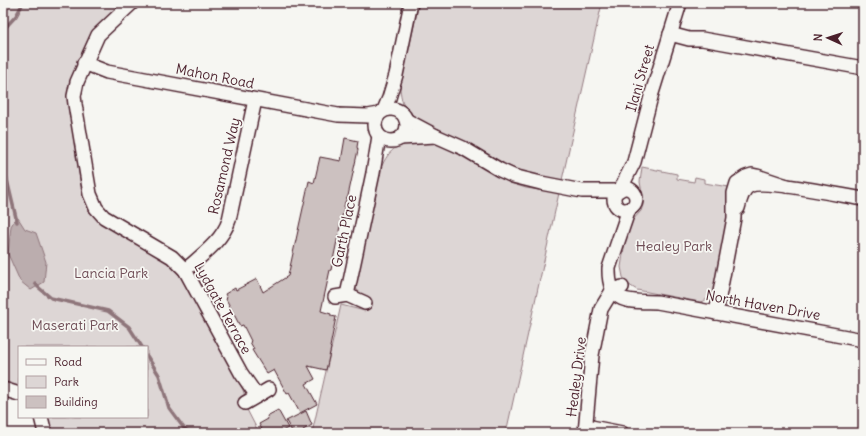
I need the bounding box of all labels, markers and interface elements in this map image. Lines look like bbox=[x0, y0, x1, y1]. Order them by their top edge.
north arrow bbox=[808, 18, 848, 58]
text: N bbox=[811, 33, 825, 42]
street label: Ilani Street bbox=[622, 42, 658, 114]
street label: Mahon Road bbox=[174, 60, 256, 92]
street label: Rosamond Way bbox=[204, 116, 244, 216]
street label: Garth Place bbox=[328, 193, 360, 269]
park label: Healey Park bbox=[636, 237, 712, 255]
street label: Lydgate Terrace bbox=[190, 259, 256, 357]
park label: Lancia Park bbox=[74, 264, 148, 282]
street label: North Haven Drive bbox=[704, 286, 822, 324]
park label: Maserati Park bbox=[32, 316, 118, 334]
street label: Healey Drive bbox=[562, 336, 590, 418]
legend bbox=[18, 346, 148, 418]
text: Road bbox=[54, 354, 82, 369]
text: Park bbox=[54, 374, 79, 389]
text: Building bbox=[54, 394, 98, 409]

